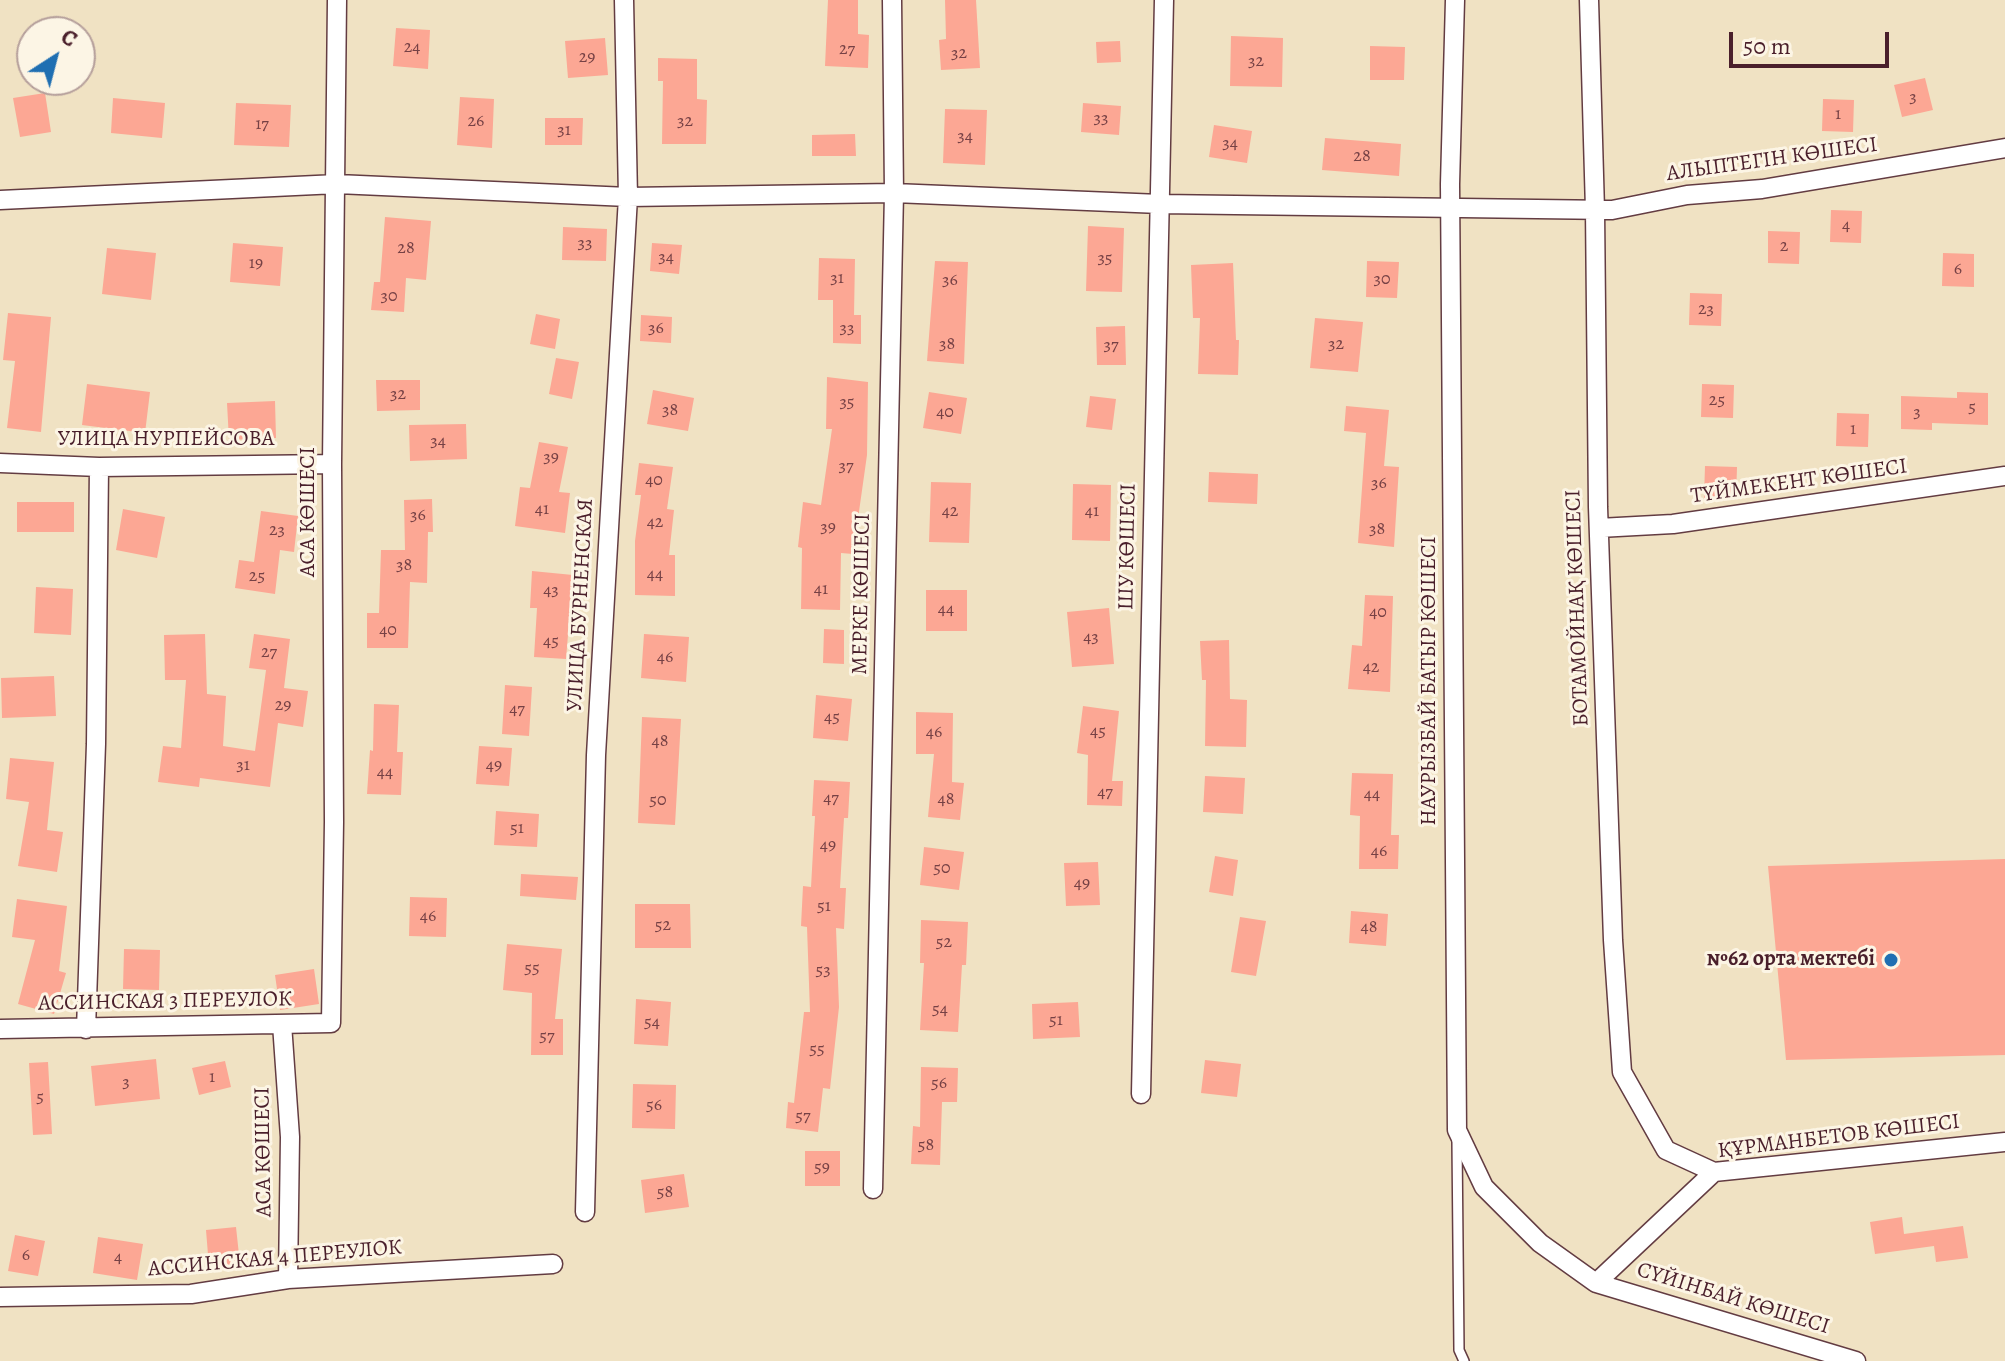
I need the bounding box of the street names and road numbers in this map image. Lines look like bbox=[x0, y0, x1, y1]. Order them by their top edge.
street label: АЛЫПТЕГІН КӨШЕСІ bbox=[1665, 132, 1879, 188]
street label: УЛИЦА НУРПЕЙСОВА bbox=[58, 427, 274, 453]
street label: АСА КӨШЕСІ bbox=[296, 447, 322, 577]
street label: ТҮЙМЕКЕНТ КӨШЕСІ bbox=[1689, 454, 1909, 510]
street label: ШУ КӨШЕСІ bbox=[1114, 483, 1142, 611]
street label: БОТАМОЙНАҚ КӨШЕСІ bbox=[1561, 489, 1595, 727]
street label: УЛИЦА БУРНЕНСКАЯ bbox=[562, 498, 600, 712]
street label: МЕРКЕ КӨШЕСІ bbox=[847, 513, 877, 675]
street label: НАУРЫЗБАЙ БАТЫР КӨШЕСІ bbox=[1417, 536, 1443, 826]
street label: АССИНСКАЯ 3 ПЕРЕУЛОК bbox=[38, 987, 292, 1017]
street label: АСА КӨШЕСІ bbox=[250, 1087, 278, 1217]
street label: ҚҰРМАНБЕТОВ КӨШЕСІ bbox=[1717, 1109, 1961, 1165]
street label: АССИНСКАЯ 4 ПЕРЕУЛОК bbox=[147, 1235, 403, 1283]
street label: СҮЙІНБАЙ КӨШЕСІ bbox=[1633, 1257, 1833, 1341]

